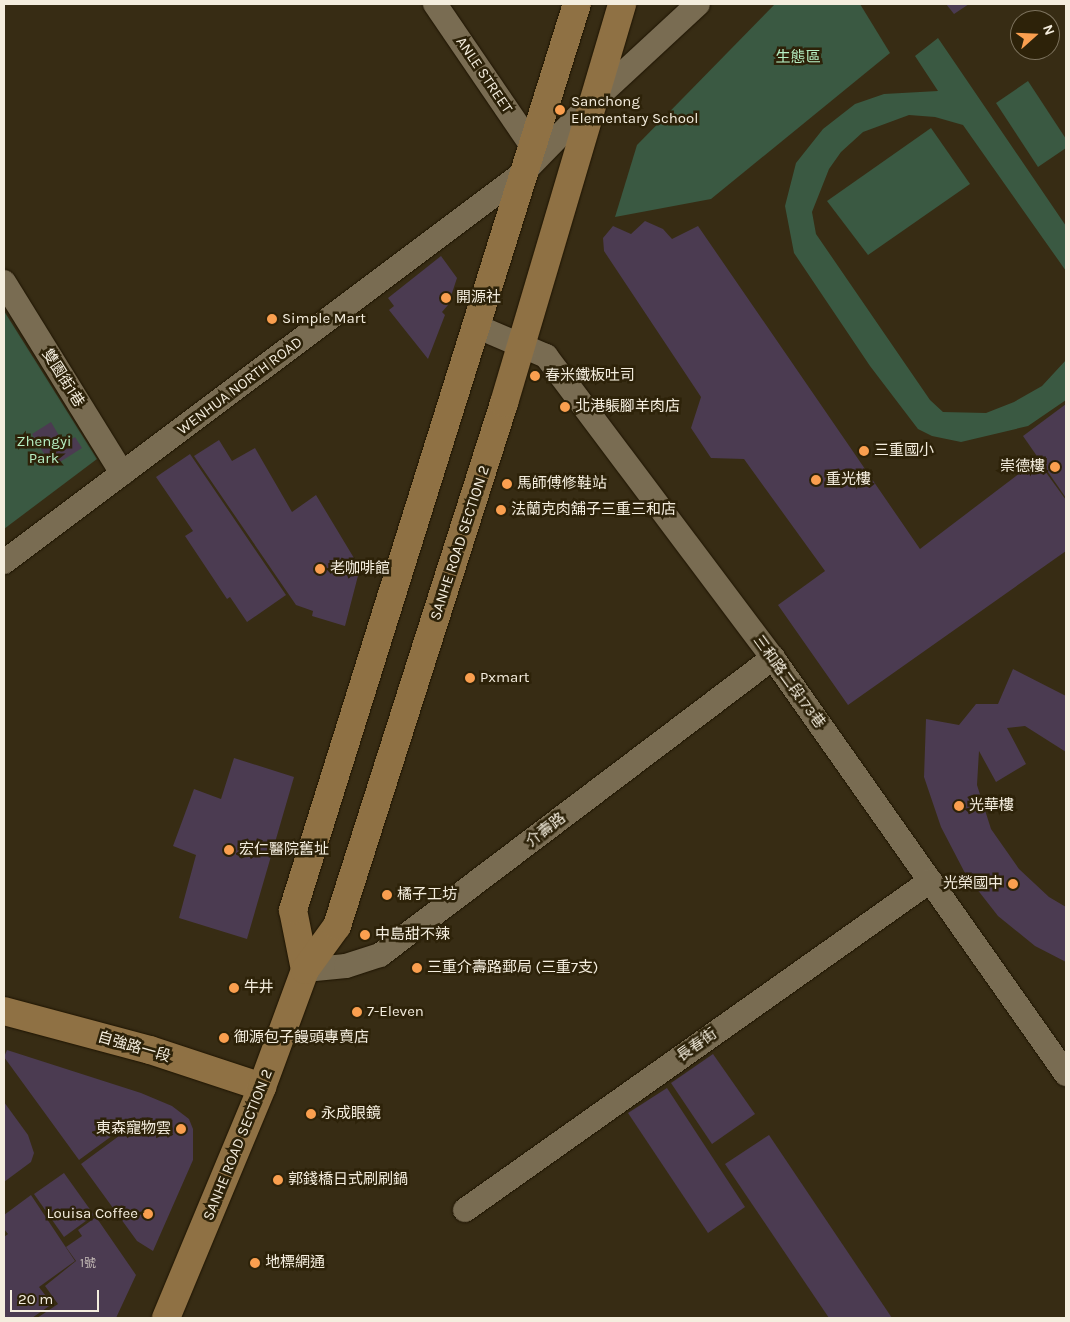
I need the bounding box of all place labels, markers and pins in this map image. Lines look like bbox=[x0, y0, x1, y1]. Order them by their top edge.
place label: Sanchong Elementary School bbox=[571, 92, 698, 127]
marker: Sanchong Elementary School bbox=[553, 103, 567, 117]
place label: 開源社 bbox=[456, 289, 501, 307]
marker: 開源社 bbox=[440, 292, 452, 304]
place label: Simple Mart bbox=[282, 310, 366, 328]
marker: Simple Mart bbox=[266, 313, 278, 325]
place label: 春米鐵板吐司 bbox=[545, 367, 635, 385]
marker: 春米鐵板吐司 bbox=[529, 370, 541, 382]
place label: 北港躼腳羊肉店 bbox=[575, 398, 680, 416]
marker: 北港躼腳羊肉店 bbox=[559, 401, 571, 413]
place label: 三重國小 bbox=[874, 442, 934, 460]
marker: 三重國小 bbox=[858, 445, 870, 457]
place label: 崇德樓 bbox=[1000, 458, 1045, 476]
marker: 崇德樓 bbox=[1049, 461, 1061, 473]
place label: 重光樓 bbox=[826, 471, 871, 489]
marker: 重光樓 bbox=[810, 474, 822, 486]
place label: 馬師傅修鞋站 bbox=[517, 475, 607, 493]
marker: 馬師傅修鞋站 bbox=[501, 478, 513, 490]
place label: 法蘭克肉舖子三重三和店 bbox=[511, 501, 676, 519]
marker: 法蘭克肉舖子三重三和店 bbox=[495, 504, 507, 516]
place label: 老咖啡館 bbox=[330, 560, 390, 578]
marker: 老咖啡館 bbox=[314, 563, 326, 575]
place label: Pxmart bbox=[480, 669, 529, 687]
marker: Pxmart bbox=[464, 672, 476, 684]
place label: 光華樓 bbox=[969, 797, 1014, 815]
marker: 光華樓 bbox=[953, 800, 965, 812]
place label: 宏仁醫院舊址 bbox=[239, 841, 329, 859]
marker: 宏仁醫院舊址 bbox=[223, 844, 235, 856]
place label: 光榮國中 bbox=[943, 875, 1003, 893]
marker: 光榮國中 bbox=[1007, 878, 1019, 890]
place label: 橘子工坊 bbox=[397, 886, 457, 904]
marker: 橘子工坊 bbox=[381, 889, 393, 901]
place label: 中島甜不辣 bbox=[375, 926, 450, 944]
marker: 中島甜不辣 bbox=[359, 929, 371, 941]
place label: 三重介壽路郵局 (三重7支) bbox=[427, 959, 598, 977]
marker: 三重介壽路郵局 (三重7支) bbox=[411, 962, 423, 974]
place label: 牛井 bbox=[244, 979, 274, 997]
marker: 牛井 bbox=[228, 982, 240, 994]
place label: 7-Eleven bbox=[367, 1003, 424, 1021]
marker: 7-Eleven bbox=[351, 1006, 363, 1018]
place label: 御源包子饅頭專賣店 bbox=[234, 1029, 369, 1047]
marker: 御源包子饅頭專賣店 bbox=[218, 1032, 230, 1044]
place label: 永成眼鏡 bbox=[321, 1105, 381, 1123]
marker: 永成眼鏡 bbox=[305, 1108, 317, 1120]
place label: 東森寵物雲 bbox=[96, 1120, 171, 1138]
marker: 東森寵物雲 bbox=[175, 1123, 187, 1135]
place label: 郭錢橋日式刷刷鍋 bbox=[288, 1171, 408, 1189]
marker: 郭錢橋日式刷刷鍋 bbox=[272, 1174, 284, 1186]
place label: Louisa Coffee bbox=[46, 1205, 138, 1223]
marker: Louisa Coffee bbox=[142, 1208, 154, 1220]
place label: 地標網通 bbox=[265, 1254, 325, 1272]
marker: 地標網通 bbox=[249, 1257, 261, 1269]

